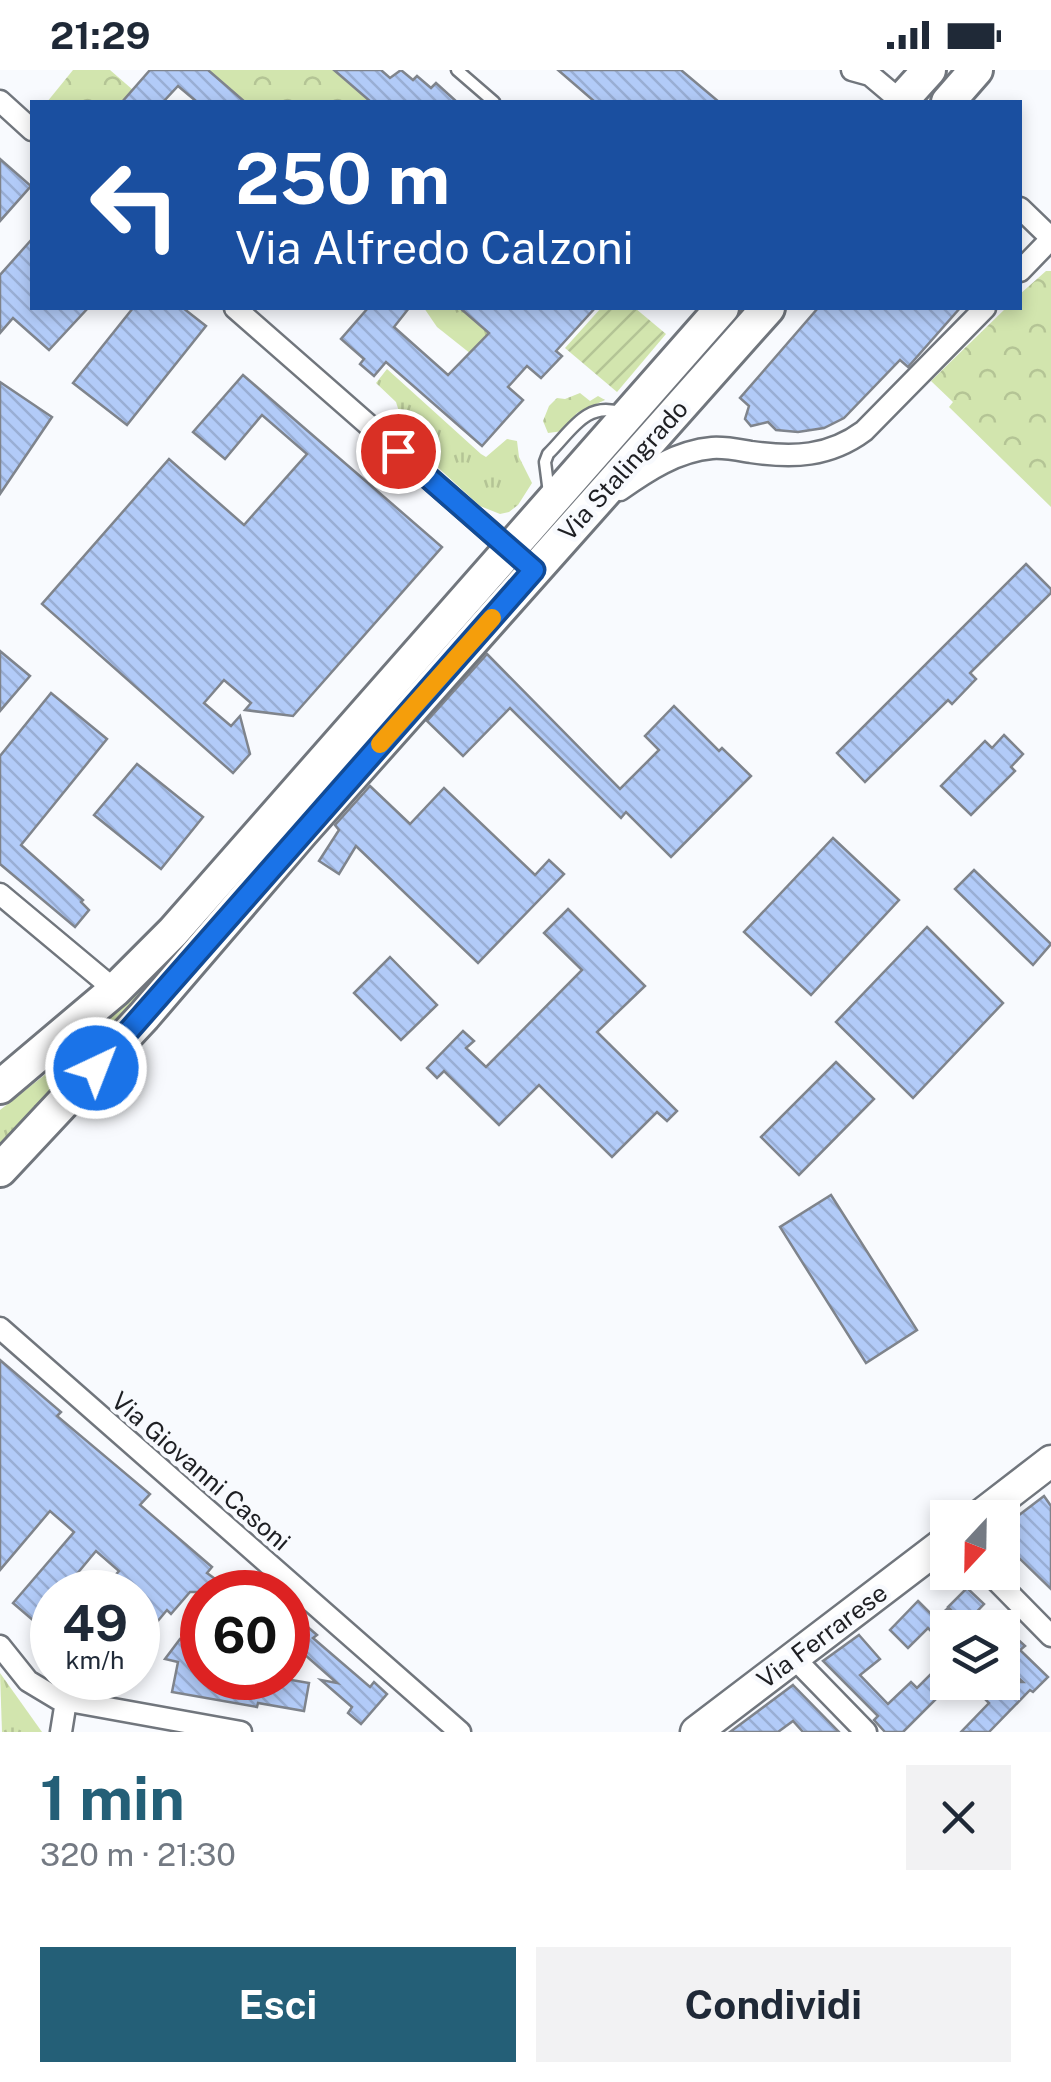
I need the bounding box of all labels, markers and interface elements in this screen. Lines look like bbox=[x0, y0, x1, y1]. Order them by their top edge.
text: 21:29 bbox=[50, 13, 151, 58]
text: 250 m bbox=[235, 137, 450, 220]
icon: left bbox=[70, 140, 200, 270]
text: Via Alfredo Calzoni bbox=[235, 221, 634, 274]
street label: Via Stalingrado bbox=[552, 394, 694, 546]
pin bbox=[356, 409, 441, 494]
icon: arrive bbox=[371, 424, 426, 479]
position arrow bbox=[44, 1016, 148, 1120]
street label: Via Giovanni Casoni bbox=[106, 1385, 296, 1557]
north arrow bbox=[930, 1500, 1020, 1590]
map controls bbox=[930, 1500, 1020, 1700]
speed limit sign: 60 bbox=[180, 1570, 310, 1700]
street label: Via Ferrarese bbox=[751, 1577, 893, 1695]
text: 49 bbox=[62, 1593, 128, 1652]
button: layers bbox=[930, 1610, 1020, 1700]
text: km/h bbox=[66, 1645, 124, 1675]
text: 1 min bbox=[40, 1763, 185, 1834]
button: close bbox=[906, 1765, 1011, 1870]
text: 320 m · 21:30 bbox=[40, 1836, 236, 1873]
button: Esci bbox=[40, 1947, 516, 2062]
button: Condividi bbox=[536, 1947, 1011, 2062]

